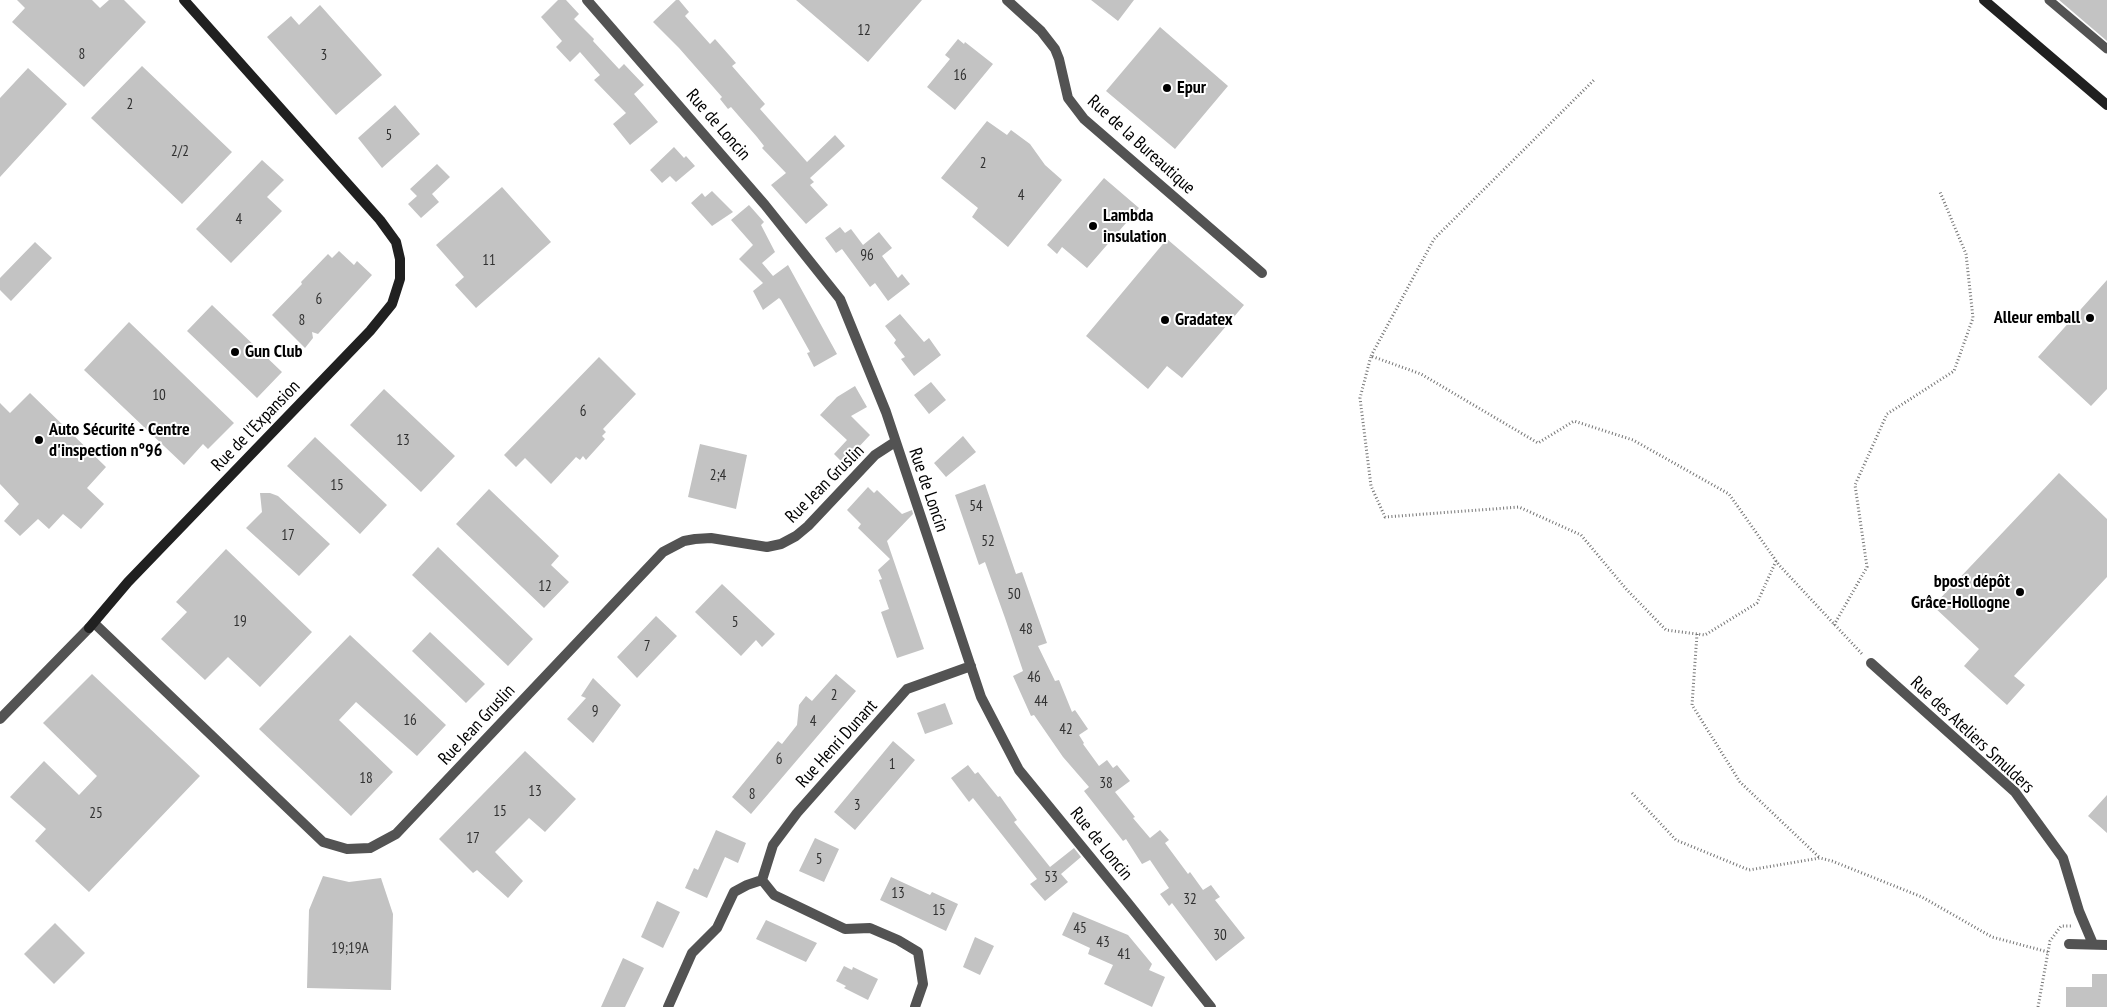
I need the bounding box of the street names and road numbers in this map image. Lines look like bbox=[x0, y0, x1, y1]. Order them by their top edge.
street label: Rue de Loncin bbox=[681, 85, 755, 165]
street label: Rue de la Bureautique bbox=[1083, 91, 1199, 199]
street label: Rue de l'Expansion bbox=[207, 376, 305, 476]
street label: Rue Jean Gruslin bbox=[781, 440, 869, 528]
street label: Rue de Loncin bbox=[904, 445, 952, 535]
street label: Rue des Ateliers Smulders bbox=[1906, 672, 2038, 798]
street label: Rue Jean Gruslin bbox=[434, 680, 520, 770]
street label: Rue Henri Dunant bbox=[792, 696, 882, 792]
street label: Rue de Loncin bbox=[1065, 803, 1137, 885]

